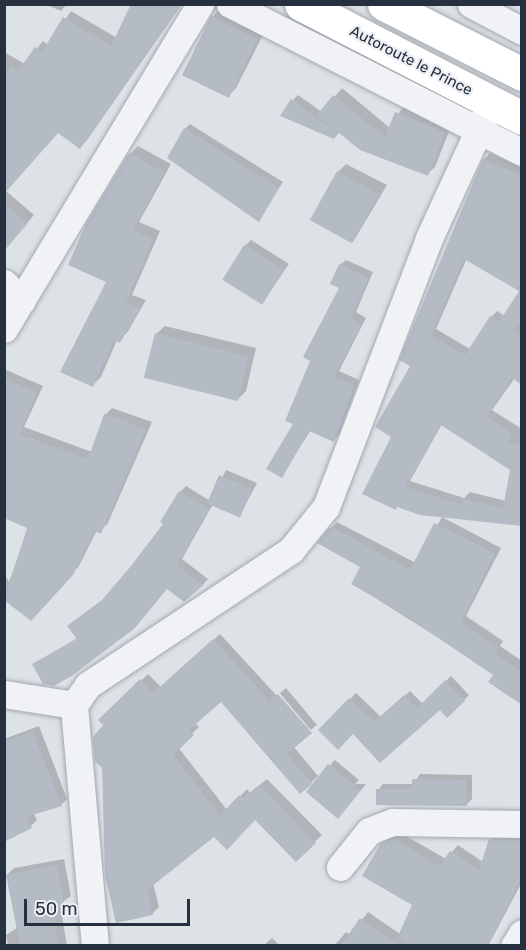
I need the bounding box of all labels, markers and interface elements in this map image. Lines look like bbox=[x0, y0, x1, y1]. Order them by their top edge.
street label: Autoroute le Prince bbox=[347, 22, 475, 100]
scale bar bbox=[27, 887, 194, 925]
text: 50 m bbox=[35, 898, 78, 920]

